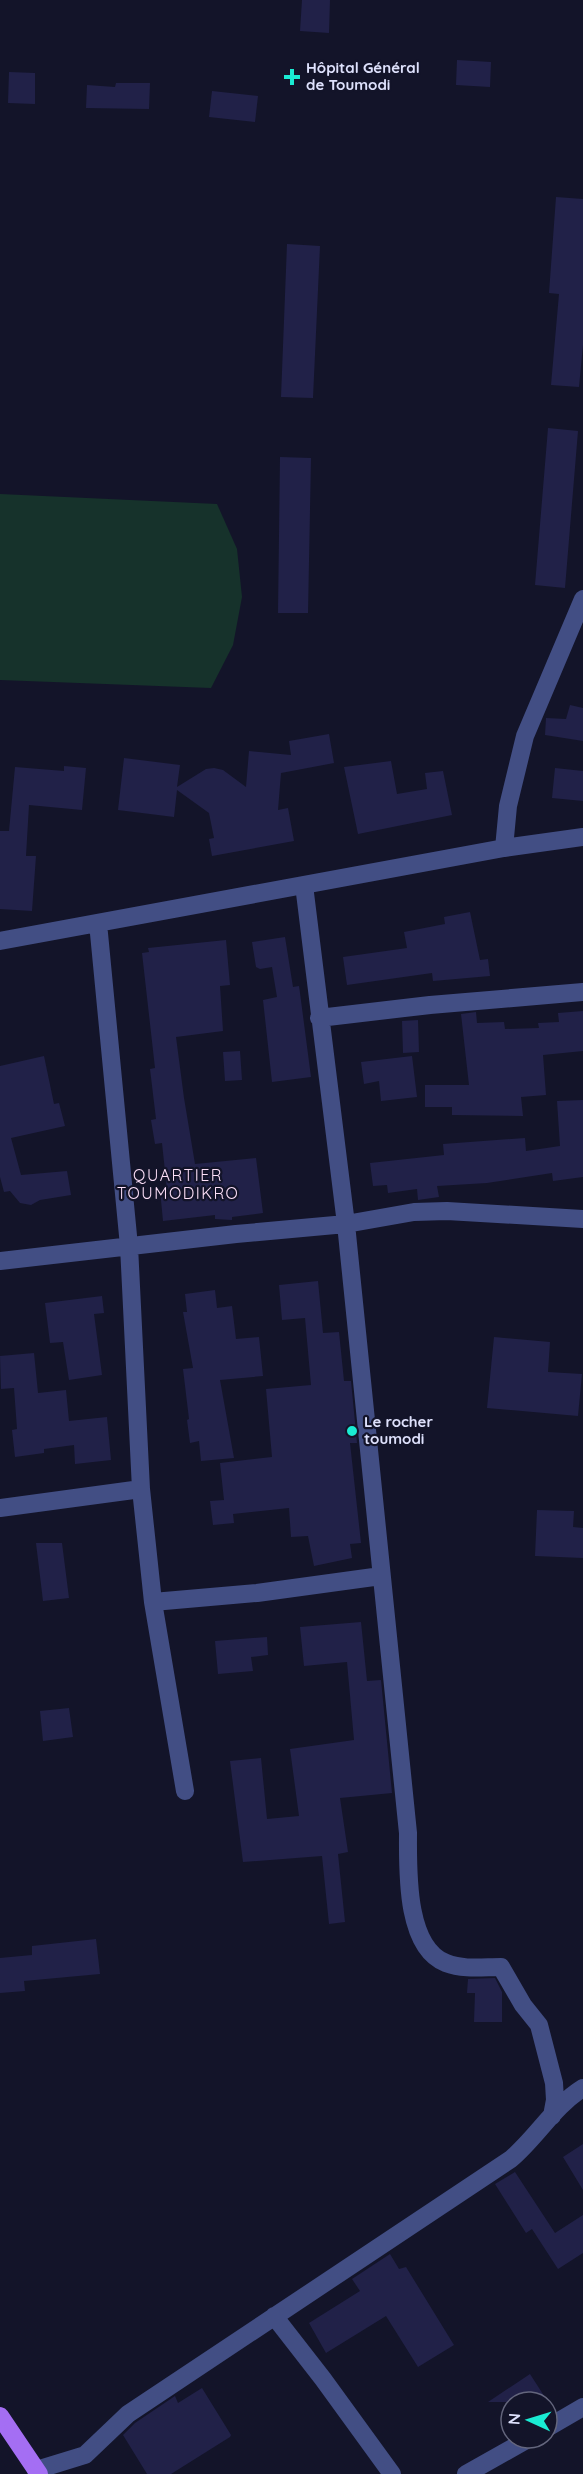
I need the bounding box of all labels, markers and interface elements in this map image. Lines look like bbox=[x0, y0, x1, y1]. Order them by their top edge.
place label: Hôpital Général de Toumodi bbox=[306, 58, 420, 94]
marker: Hôpital Général de Toumodi bbox=[283, 68, 301, 86]
district label: QUARTIER TOUMODIKRO bbox=[117, 1165, 239, 1203]
place label: Le rocher toumodi bbox=[364, 1412, 433, 1448]
marker: Le rocher toumodi bbox=[345, 1424, 359, 1438]
north arrow bbox=[499, 2390, 559, 2450]
text: N bbox=[504, 2412, 524, 2426]

